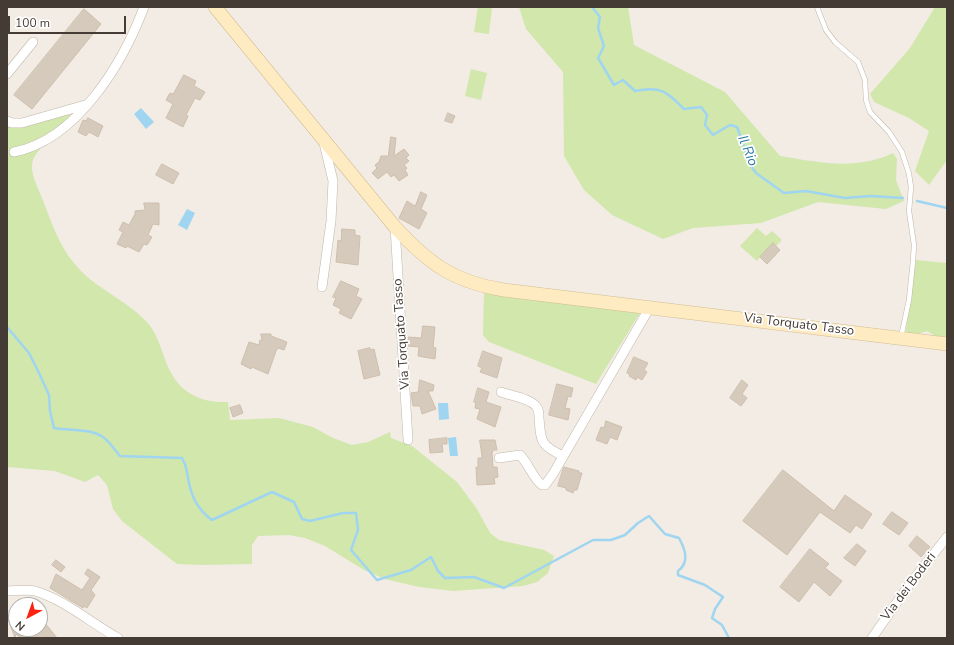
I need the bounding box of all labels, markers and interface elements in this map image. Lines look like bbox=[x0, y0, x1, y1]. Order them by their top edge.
scale bar bbox=[10, 8, 128, 34]
text: 100 m bbox=[15, 15, 50, 31]
water label: Il Rio bbox=[733, 133, 761, 169]
street label: Via Torquato Tasso bbox=[390, 278, 414, 390]
street label: Via Torquato Tasso bbox=[743, 310, 855, 340]
street label: Via dei Boderi bbox=[878, 550, 940, 624]
north arrow bbox=[8, 597, 48, 637]
text: N bbox=[12, 617, 28, 634]

